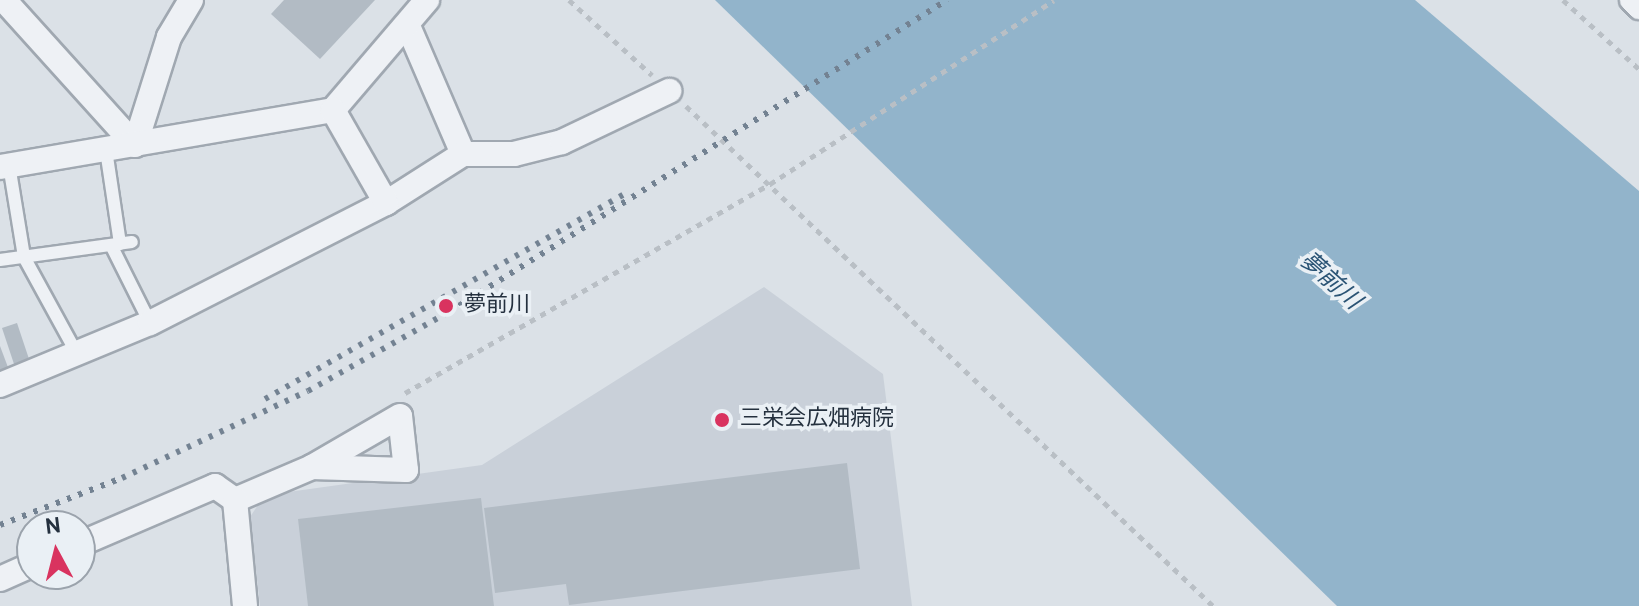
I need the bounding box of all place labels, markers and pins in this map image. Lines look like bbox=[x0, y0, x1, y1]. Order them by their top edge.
place label: 夢前川 bbox=[464, 293, 530, 319]
marker: 夢前川 bbox=[435, 295, 457, 317]
place label: 三栄会広畑病院 bbox=[740, 407, 894, 433]
marker: 三栄会広畑病院 bbox=[711, 409, 733, 431]

